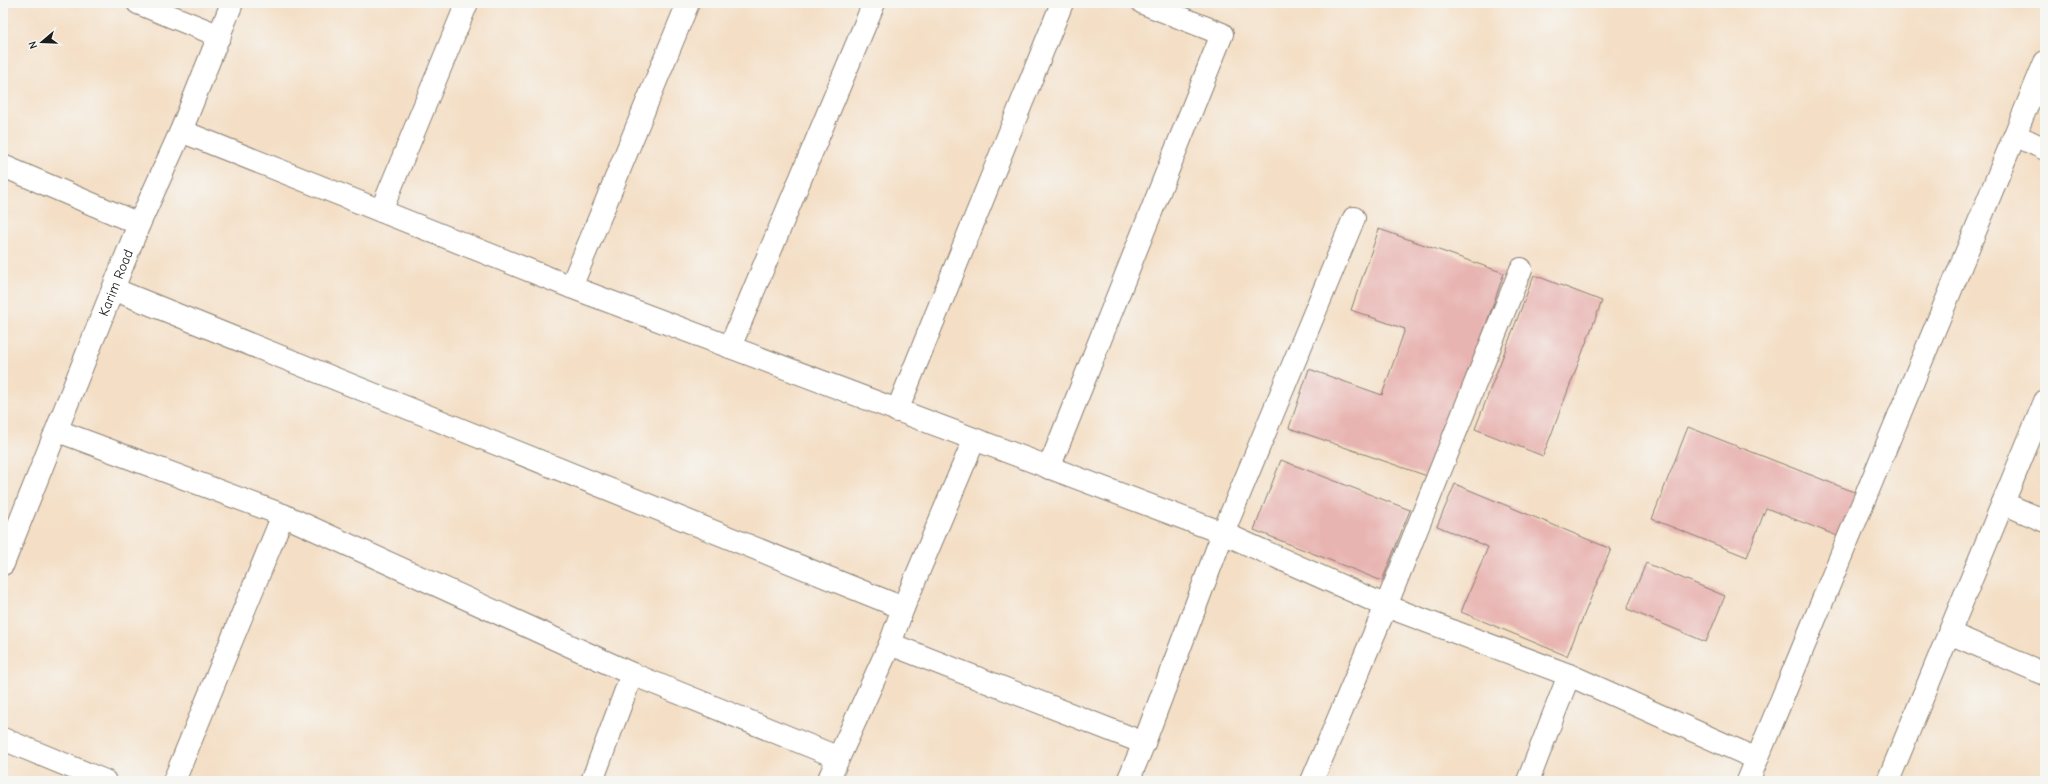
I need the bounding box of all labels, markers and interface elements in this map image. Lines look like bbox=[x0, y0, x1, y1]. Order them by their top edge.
north arrow bbox=[22, 22, 62, 62]
text: N bbox=[26, 40, 40, 51]
street label: Karim Road bbox=[95, 247, 136, 318]

